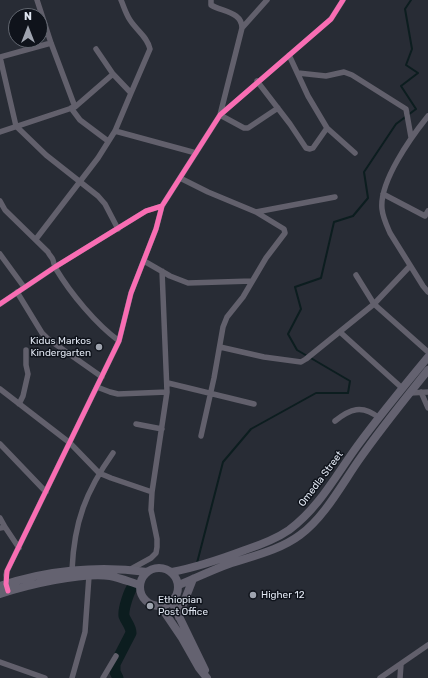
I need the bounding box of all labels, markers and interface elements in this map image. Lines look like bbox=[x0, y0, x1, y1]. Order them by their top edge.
north arrow bbox=[8, 8, 48, 48]
text: N bbox=[24, 10, 32, 23]
place label: Kidus Markos Kindergarten bbox=[30, 335, 91, 358]
marker: Kidus Markos Kindergarten bbox=[94, 342, 104, 352]
street label: Omedla Street bbox=[296, 449, 346, 509]
place label: Higher 12 bbox=[261, 589, 305, 601]
marker: Higher 12 bbox=[248, 590, 258, 600]
place label: Ethiopian Post Office bbox=[158, 594, 208, 618]
marker: Ethiopian Post Office bbox=[145, 601, 155, 611]

